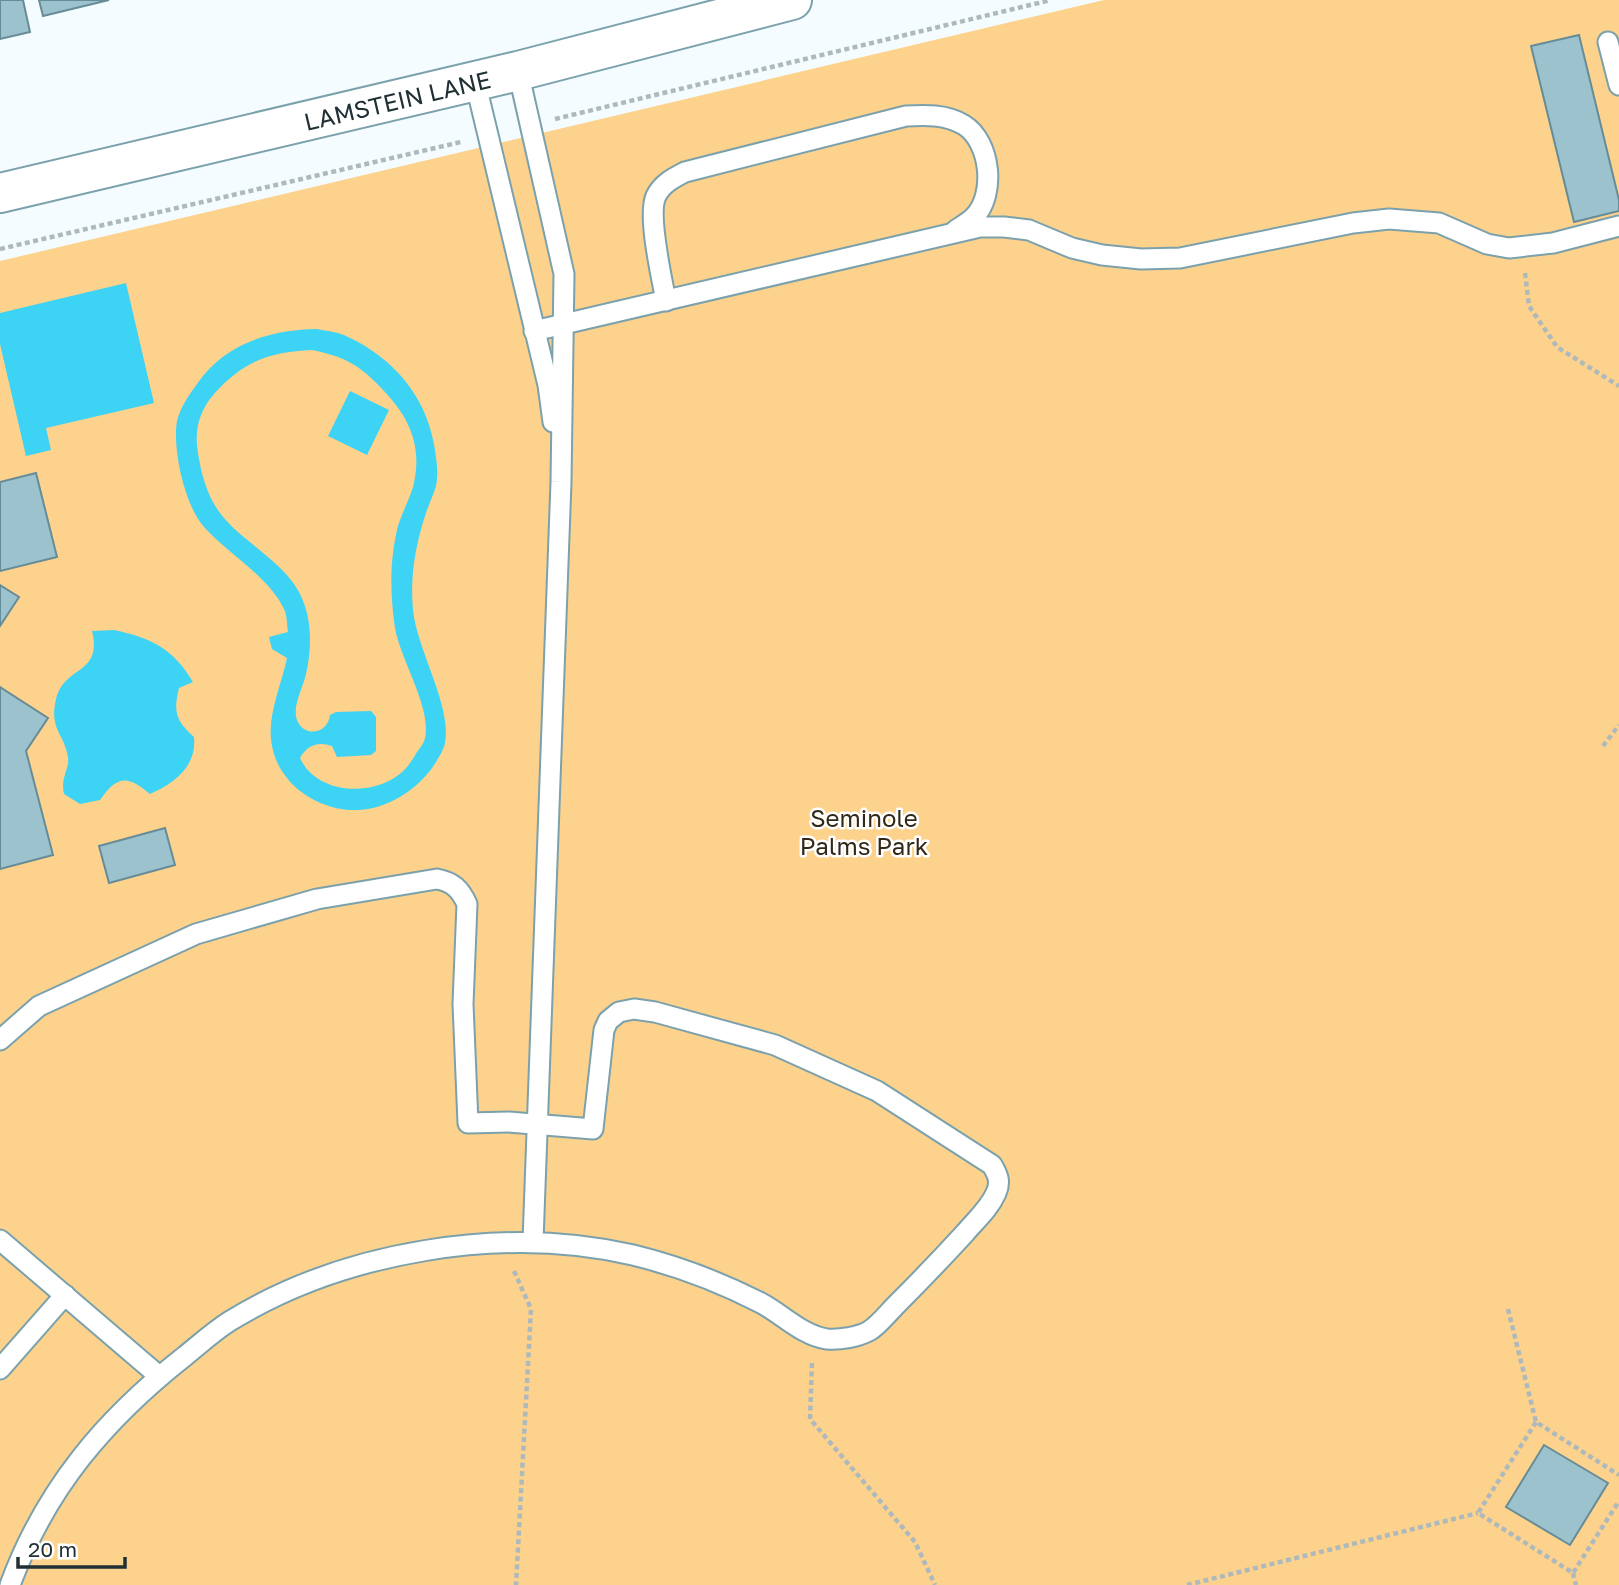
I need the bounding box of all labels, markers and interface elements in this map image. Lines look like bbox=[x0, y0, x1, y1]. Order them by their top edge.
street label: LAMSTEIN LANE bbox=[301, 63, 493, 135]
park label: Seminole Palms Park bbox=[800, 803, 928, 860]
scale bar bbox=[18, 1526, 124, 1570]
text: 20 m bbox=[28, 1536, 77, 1562]

